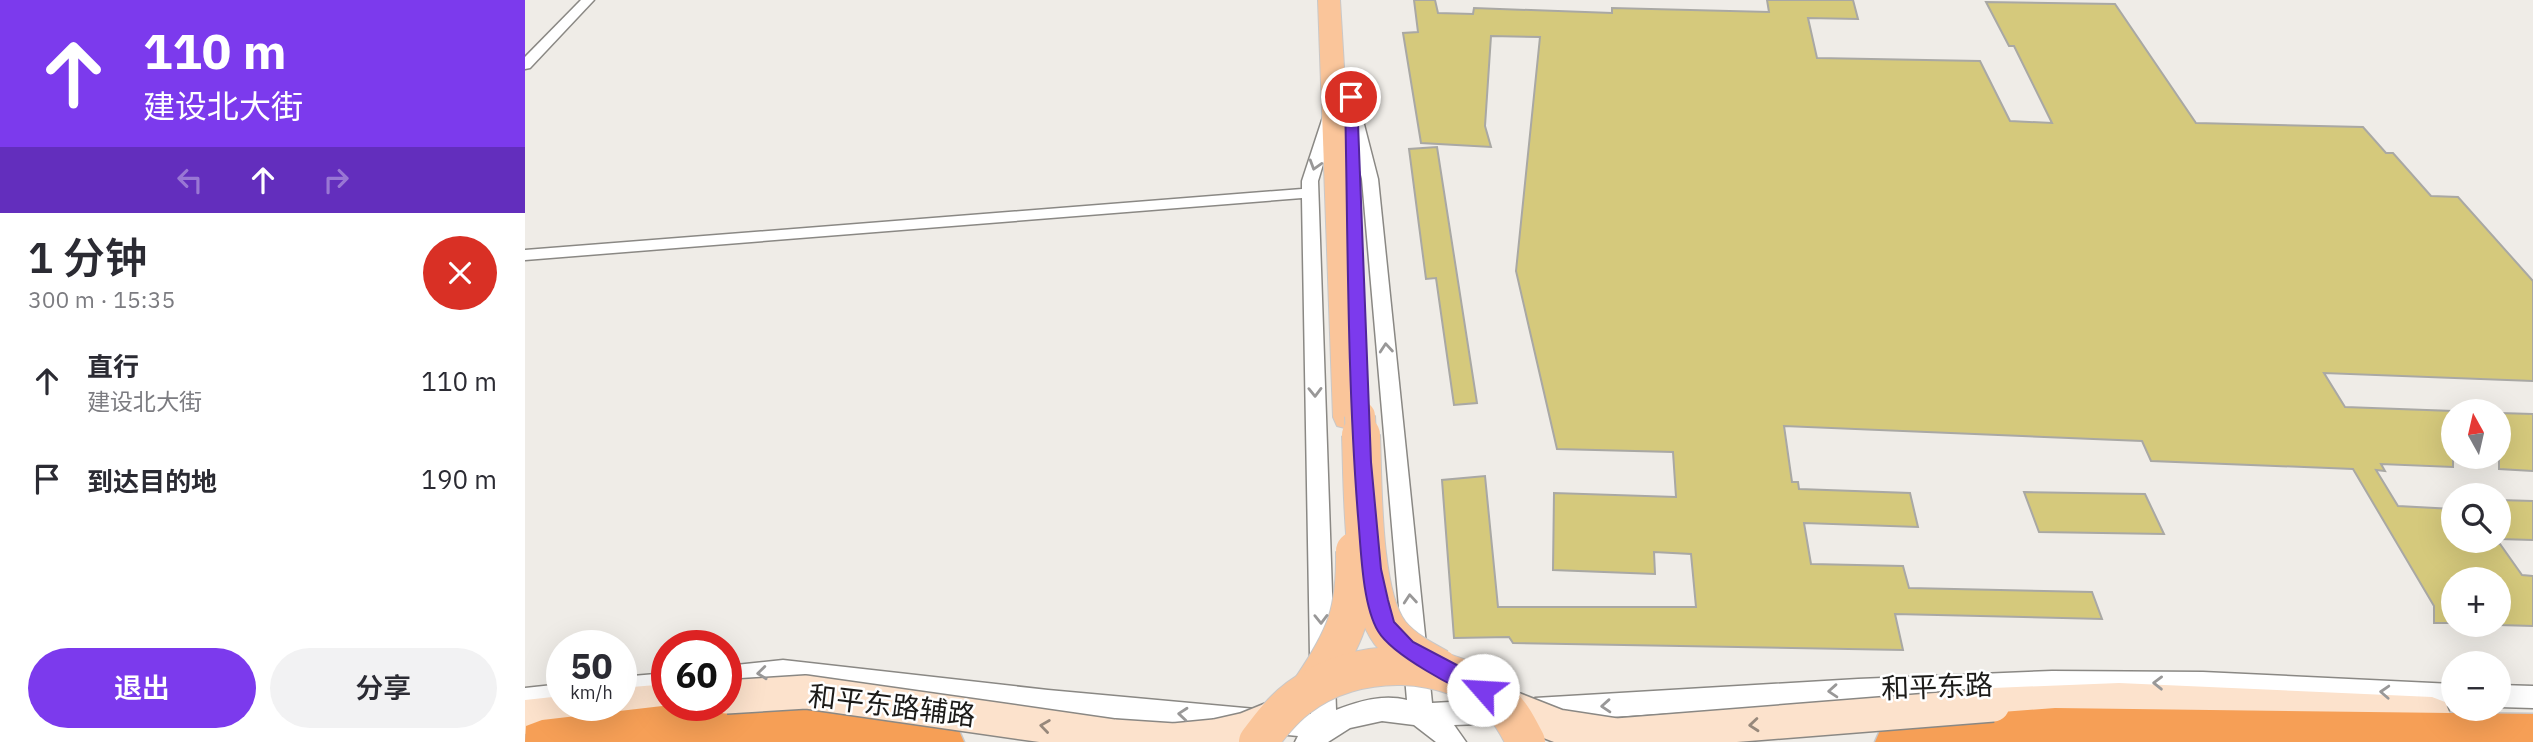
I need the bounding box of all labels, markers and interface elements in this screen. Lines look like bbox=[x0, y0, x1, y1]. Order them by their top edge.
text: 110 m bbox=[143, 19, 287, 82]
icon: ahead bbox=[28, 28, 119, 119]
pin bbox=[1321, 67, 1381, 127]
icon: arrive bbox=[1332, 78, 1370, 116]
text: 建设北大街 bbox=[143, 85, 303, 127]
one-way arrow bbox=[1309, 159, 1324, 171]
icon: left bbox=[171, 161, 209, 199]
icon: ahead bbox=[244, 161, 282, 199]
icon: right bbox=[317, 161, 355, 199]
text: 1 分钟 bbox=[28, 230, 147, 285]
button: close bbox=[423, 236, 497, 310]
text: 300 m · 15:35 bbox=[28, 284, 175, 314]
one-way arrow bbox=[1379, 342, 1394, 353]
text: 直行 bbox=[87, 349, 139, 383]
icon: ahead bbox=[28, 362, 66, 400]
text: 110 m bbox=[421, 364, 497, 398]
text: 建设北大街 bbox=[87, 386, 202, 416]
one-way arrow bbox=[1308, 387, 1323, 398]
north arrow bbox=[2441, 399, 2511, 469]
map controls bbox=[2441, 399, 2511, 721]
icon: arrive bbox=[28, 460, 66, 498]
text: 190 m bbox=[421, 462, 497, 496]
text: 到达目的地 bbox=[87, 464, 217, 498]
button: search bbox=[2441, 483, 2511, 553]
button: + bbox=[2441, 567, 2511, 637]
one-way arrow bbox=[1403, 593, 1418, 604]
one-way arrow bbox=[1314, 614, 1329, 625]
speed limit sign: 60 bbox=[651, 630, 742, 721]
text: 50 bbox=[570, 643, 613, 689]
button: 退出 bbox=[28, 648, 256, 728]
button: 分享 bbox=[270, 648, 497, 728]
button: − bbox=[2441, 651, 2511, 721]
position arrow bbox=[1446, 653, 1520, 727]
one-way arrow bbox=[756, 665, 767, 680]
street label: 和平东路 bbox=[1880, 666, 1994, 706]
one-way arrow bbox=[2152, 675, 2163, 691]
street label: 和平东路辅路 bbox=[806, 676, 978, 734]
text: km/h bbox=[570, 681, 613, 704]
one-way arrow bbox=[1827, 683, 1838, 698]
one-way arrow bbox=[2380, 684, 2391, 699]
one-way arrow bbox=[1600, 698, 1611, 713]
one-way arrow bbox=[1177, 707, 1188, 722]
one-way arrow bbox=[1748, 717, 1759, 732]
one-way arrow bbox=[1039, 719, 1051, 734]

